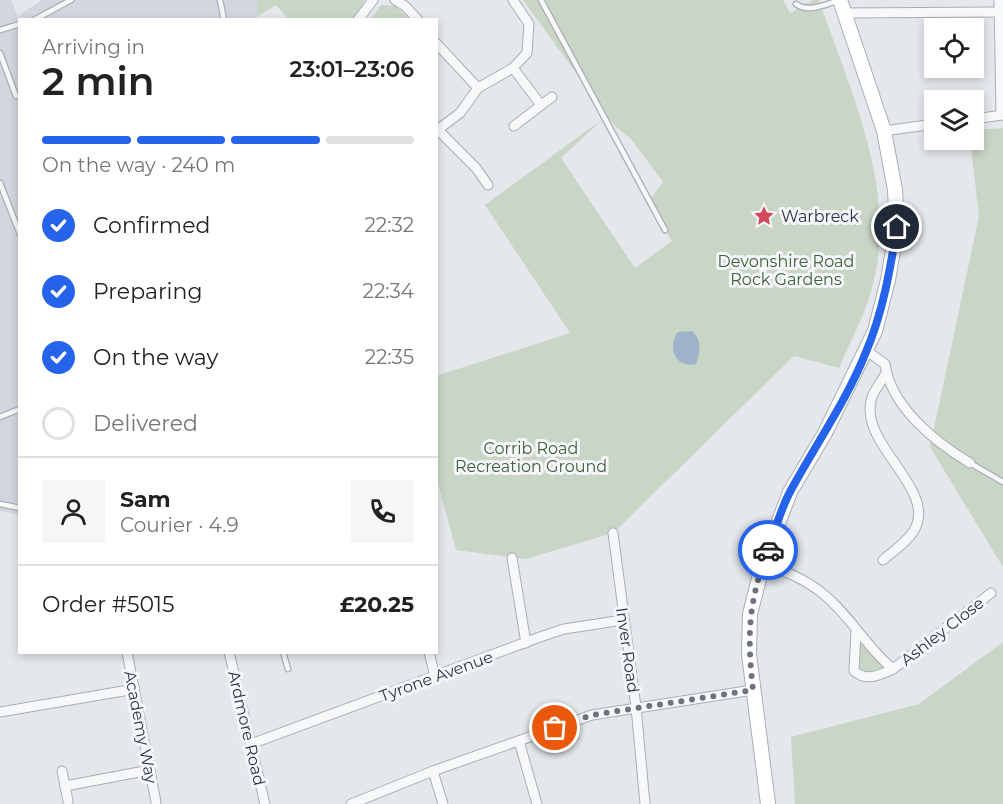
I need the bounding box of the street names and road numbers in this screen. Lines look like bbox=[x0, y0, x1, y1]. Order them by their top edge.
street label: Ashley Close bbox=[897, 593, 988, 670]
street label: Inver Road bbox=[612, 606, 643, 694]
street label: Tyrone Avenue bbox=[377, 647, 495, 706]
street label: Academy Way bbox=[120, 669, 161, 785]
street label: Ardmore Road bbox=[224, 669, 269, 787]

